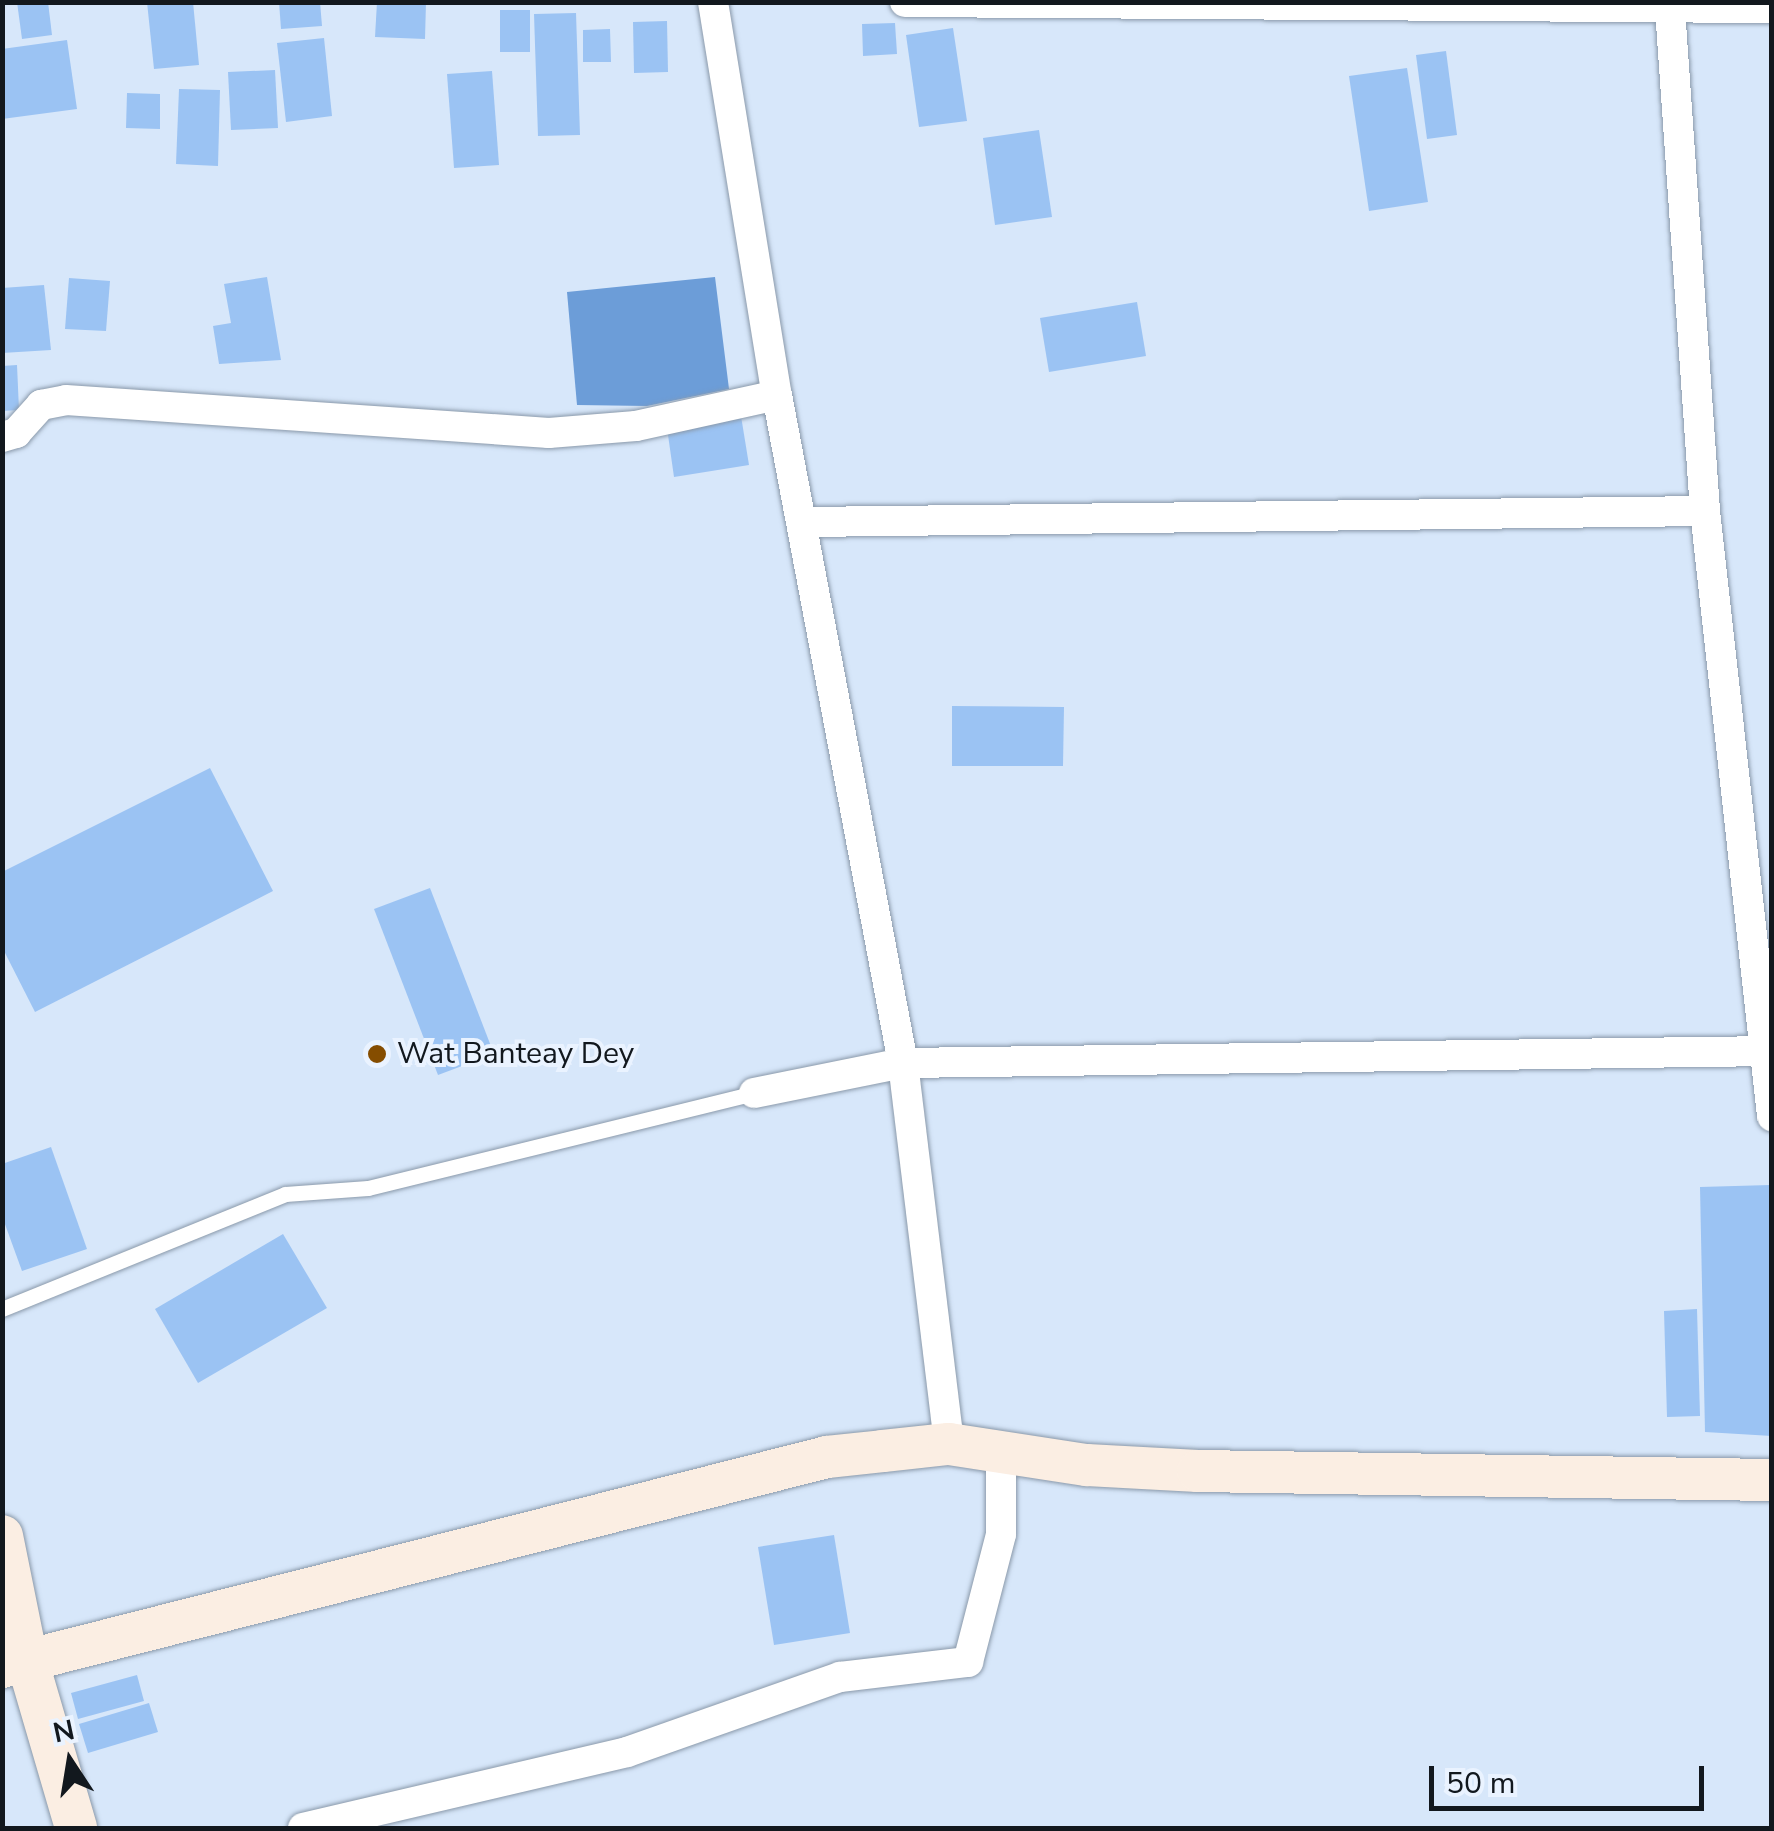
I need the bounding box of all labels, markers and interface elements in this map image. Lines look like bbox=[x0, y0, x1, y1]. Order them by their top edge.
place label: Wat Banteay Dey bbox=[397, 1036, 634, 1072]
marker: Wat Banteay Dey bbox=[366, 1043, 388, 1065]
north arrow bbox=[20, 1711, 120, 1811]
text: N bbox=[50, 1711, 78, 1752]
scale bar bbox=[1434, 1746, 1709, 1808]
text: 50 m bbox=[1446, 1763, 1515, 1804]

